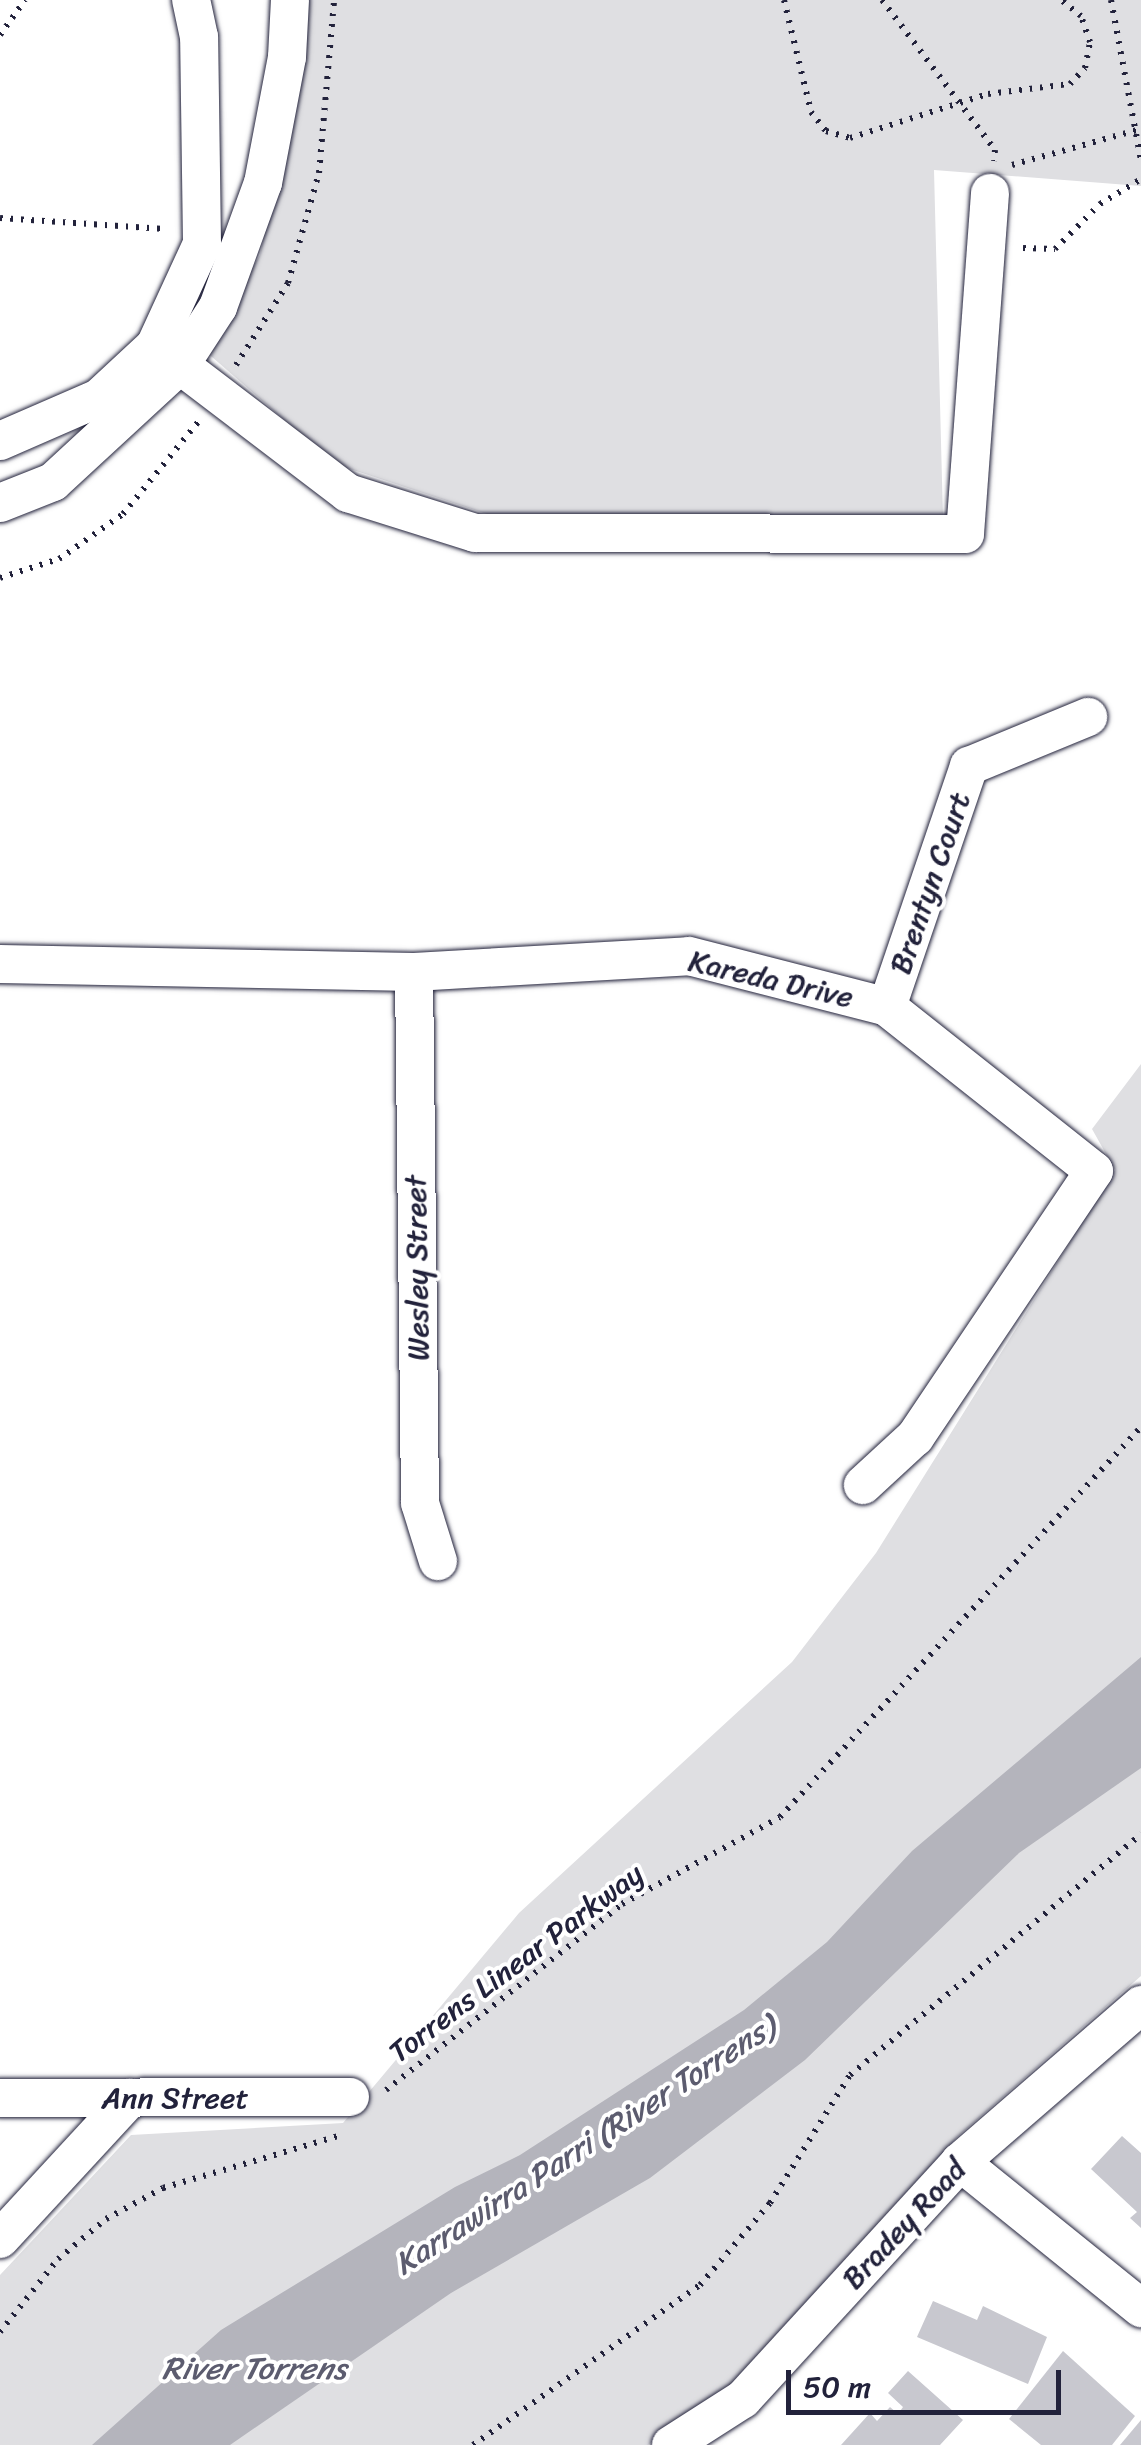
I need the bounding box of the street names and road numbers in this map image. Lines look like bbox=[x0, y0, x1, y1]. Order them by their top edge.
street label: Brentyn Court bbox=[882, 787, 978, 979]
street label: Kareda Drive bbox=[685, 943, 857, 1015]
street label: Wesley Street bbox=[397, 1174, 437, 1362]
street label: Torrens Linear Parkway bbox=[382, 1856, 650, 2070]
street label: Ann Street bbox=[102, 2080, 248, 2116]
street label: Bradey Road bbox=[835, 2151, 973, 2297]

